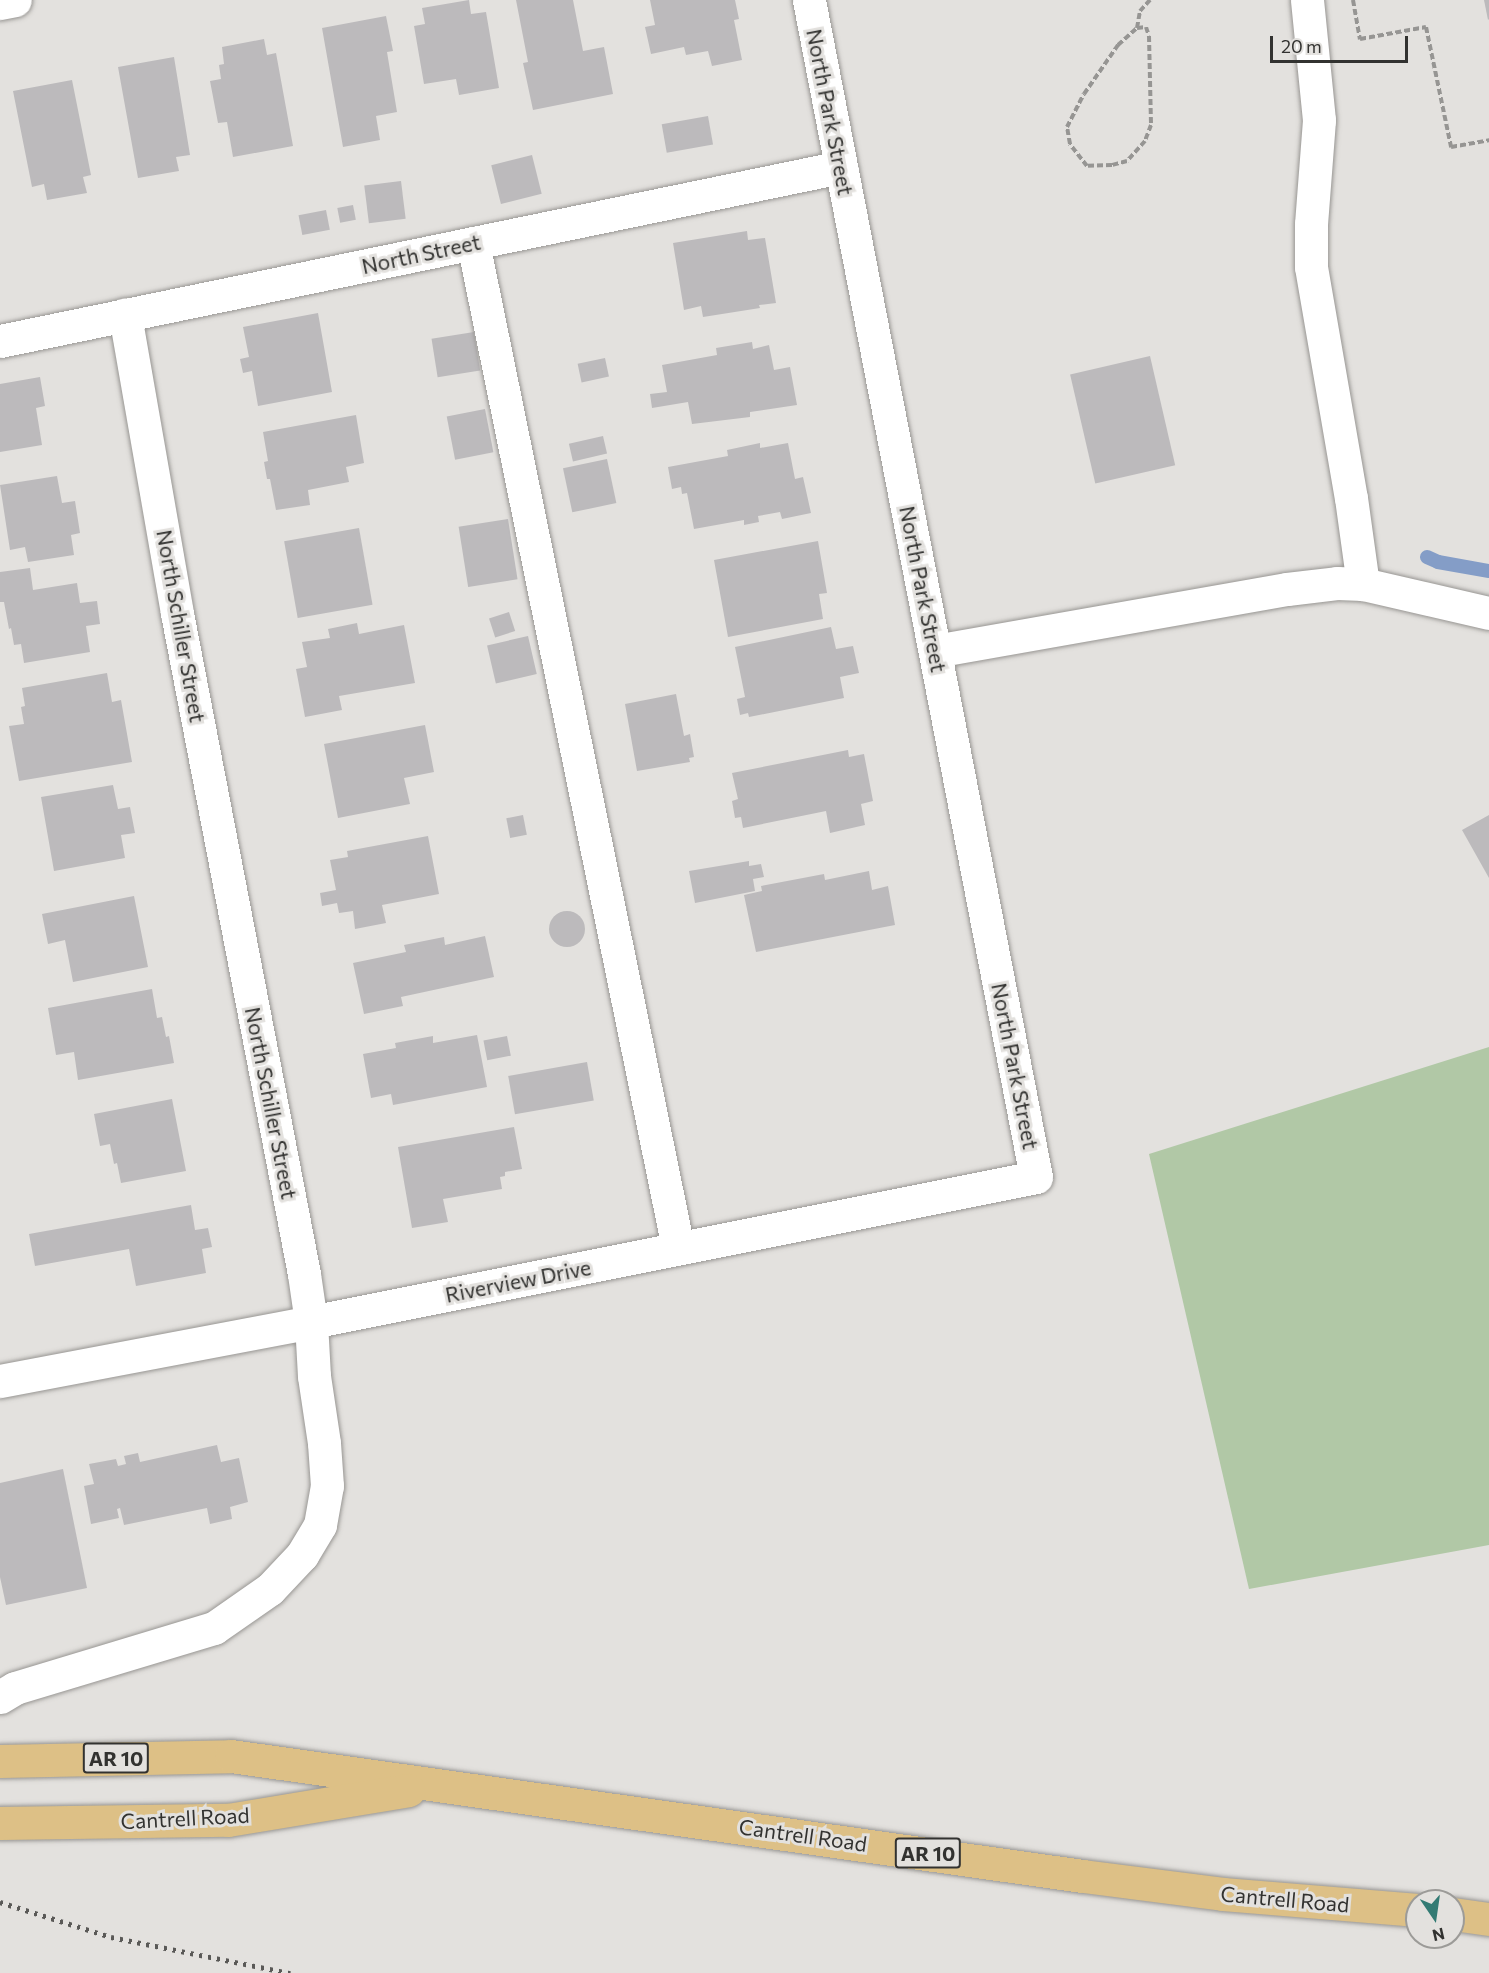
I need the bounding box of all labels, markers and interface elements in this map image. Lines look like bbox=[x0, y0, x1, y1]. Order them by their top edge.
scale bar bbox=[1273, 24, 1411, 62]
street label: North Park Street bbox=[802, 27, 858, 197]
text: 20 m bbox=[1281, 35, 1322, 57]
street label: North Street bbox=[359, 229, 483, 279]
street label: North Park Street bbox=[895, 504, 951, 674]
street label: North Schiller Street bbox=[152, 528, 210, 724]
street label: North Park Street bbox=[987, 981, 1043, 1151]
street label: North Schiller Street bbox=[240, 1005, 302, 1201]
street label: Riverview Drive bbox=[443, 1255, 593, 1307]
road number: AR 10 bbox=[82, 1741, 150, 1775]
street label: Cantrell Road bbox=[120, 1802, 250, 1834]
street label: Cantrell Road bbox=[737, 1814, 869, 1856]
road number: AR 10 bbox=[894, 1836, 962, 1870]
street label: Cantrell Road bbox=[1220, 1881, 1350, 1917]
north arrow bbox=[1405, 1889, 1465, 1949]
text: N bbox=[1431, 1924, 1447, 1946]

